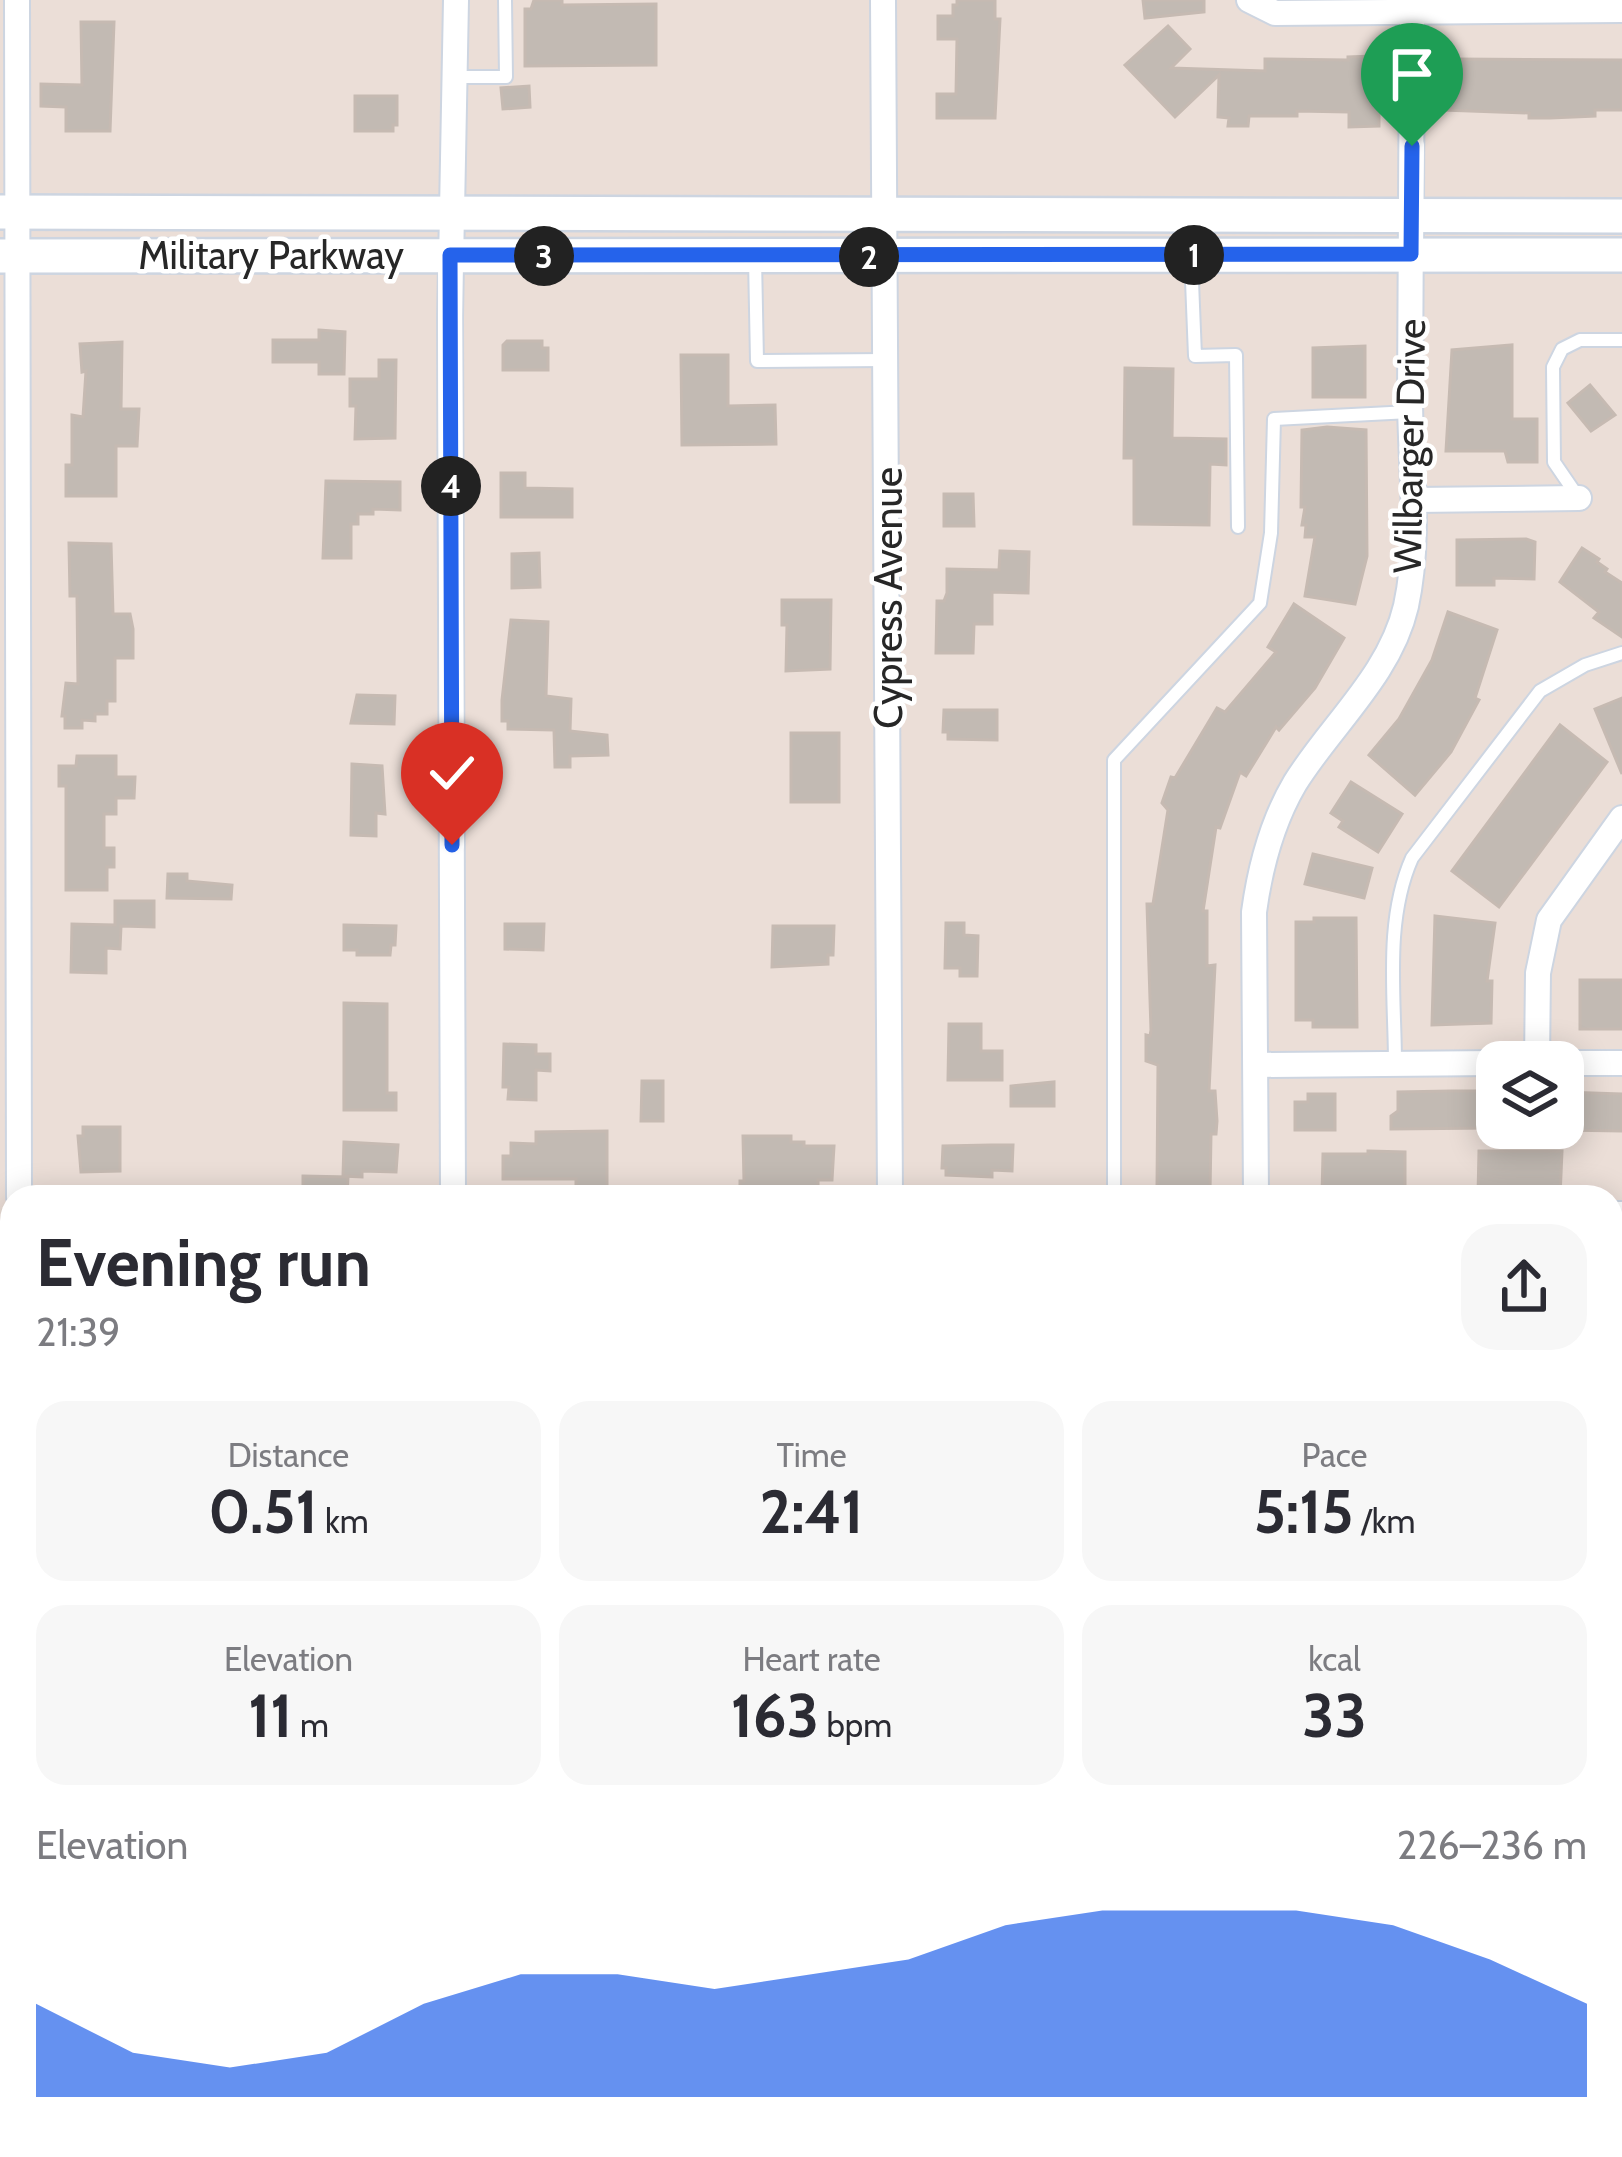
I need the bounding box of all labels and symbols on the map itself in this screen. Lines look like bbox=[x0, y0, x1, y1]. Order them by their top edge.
pin bbox=[1361, 23, 1463, 146]
pin: 1 bbox=[1164, 225, 1224, 285]
pin: 3 bbox=[514, 226, 574, 286]
pin: 2 bbox=[839, 227, 899, 287]
street label: Military Parkway bbox=[138, 231, 404, 279]
street label: Wilbarger Drive bbox=[1383, 318, 1435, 574]
pin: 4 bbox=[421, 456, 481, 516]
street label: Cypress Avenue bbox=[864, 467, 912, 729]
pin bbox=[401, 722, 503, 845]

